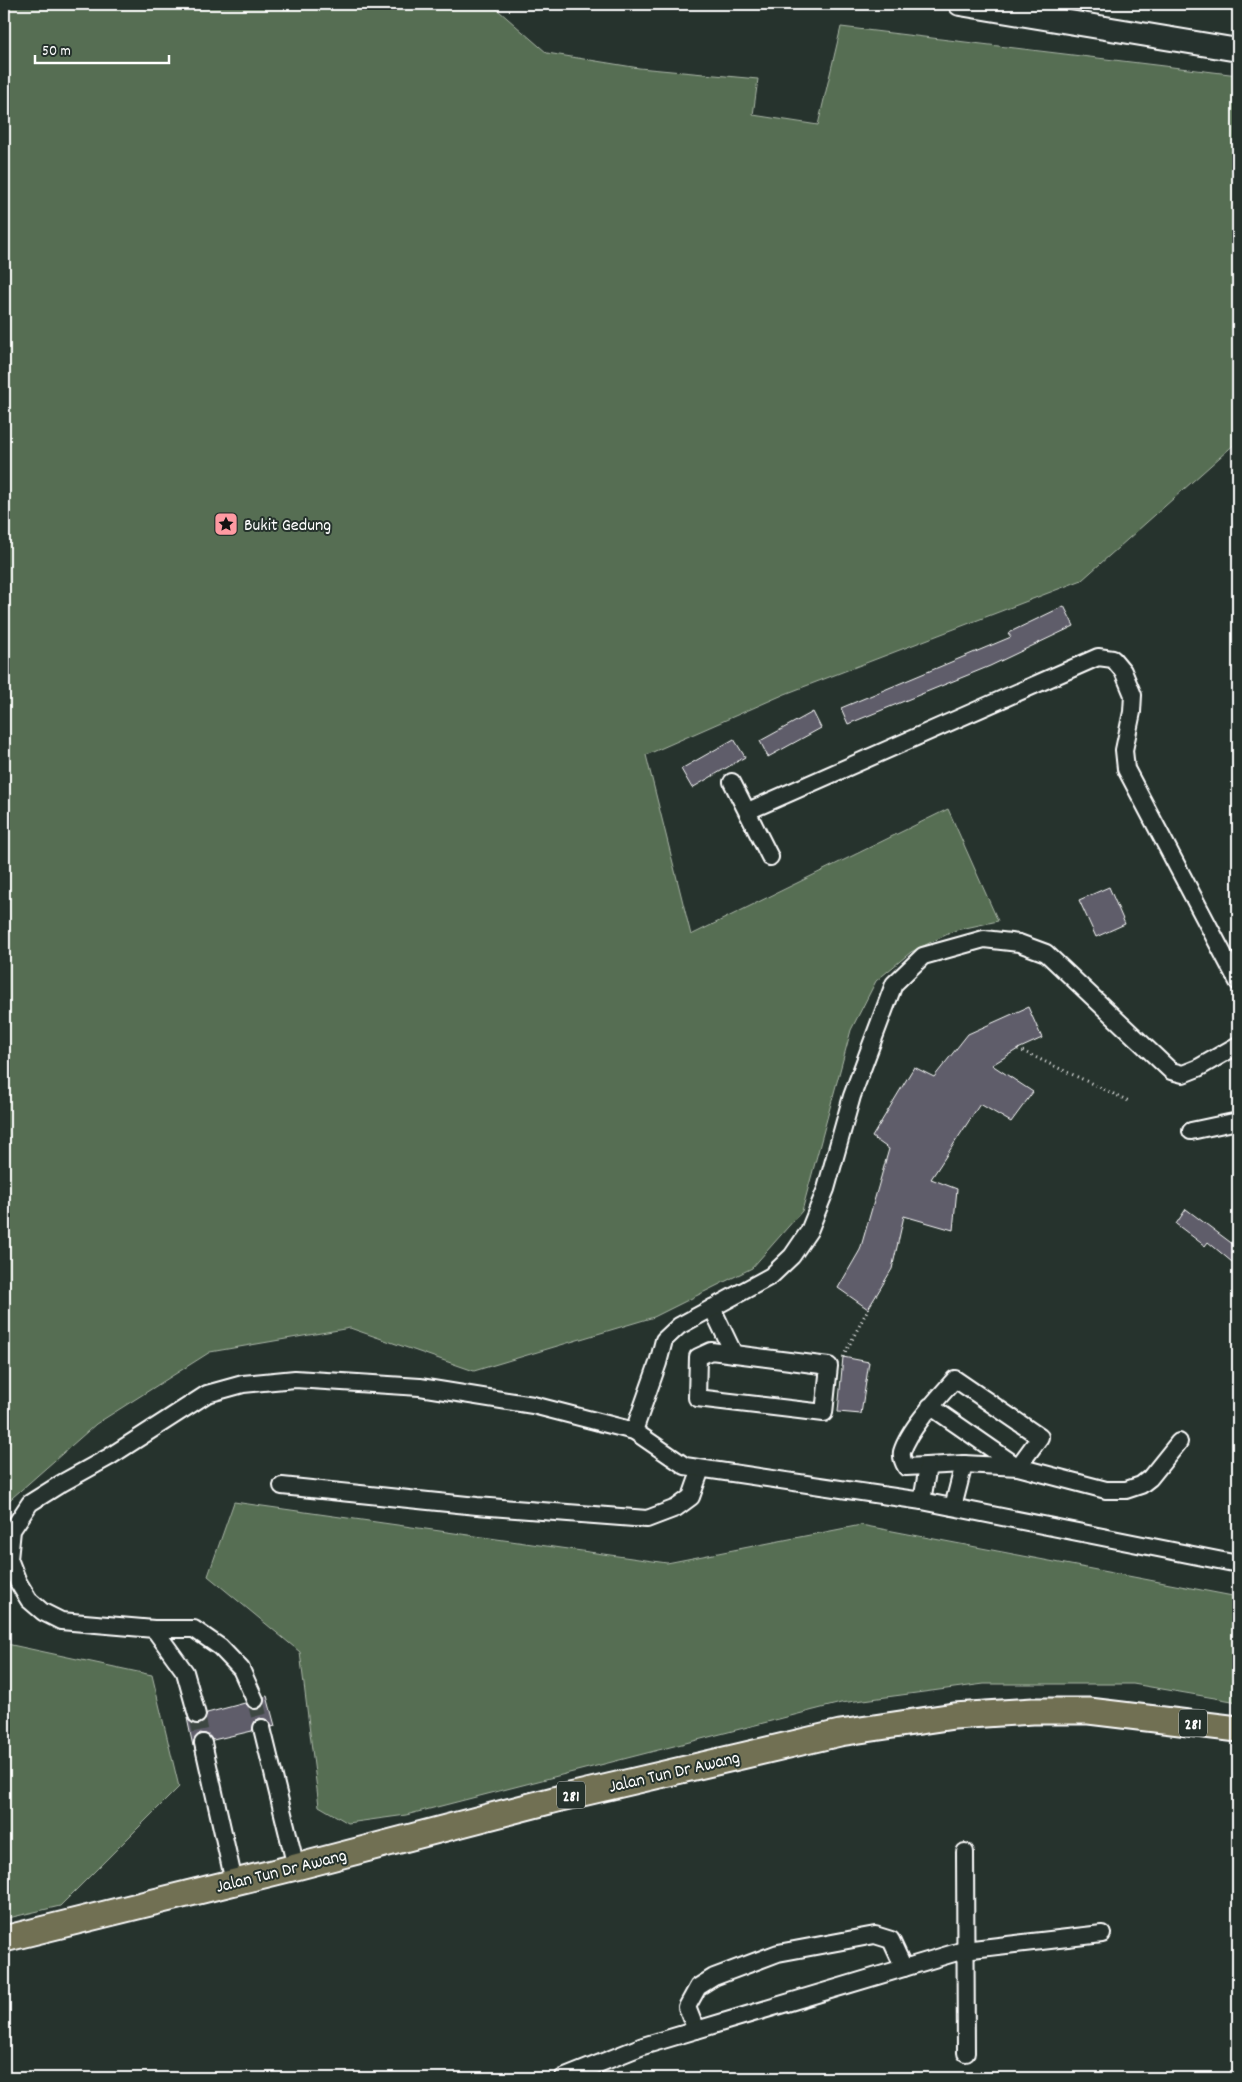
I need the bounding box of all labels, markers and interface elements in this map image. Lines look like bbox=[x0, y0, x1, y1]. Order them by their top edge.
scale bar bbox=[35, 32, 169, 64]
text: 50 m bbox=[42, 41, 71, 63]
place icon: Bukit Gedung bbox=[213, 511, 239, 537]
place label: Bukit Gedung bbox=[244, 514, 331, 539]
road number: 281 bbox=[1179, 1710, 1207, 1736]
street label: Jalan Tun Dr Awang bbox=[607, 1746, 743, 1801]
road number: 281 bbox=[557, 1782, 585, 1808]
street label: Jalan Tun Dr Awang bbox=[214, 1844, 350, 1901]

